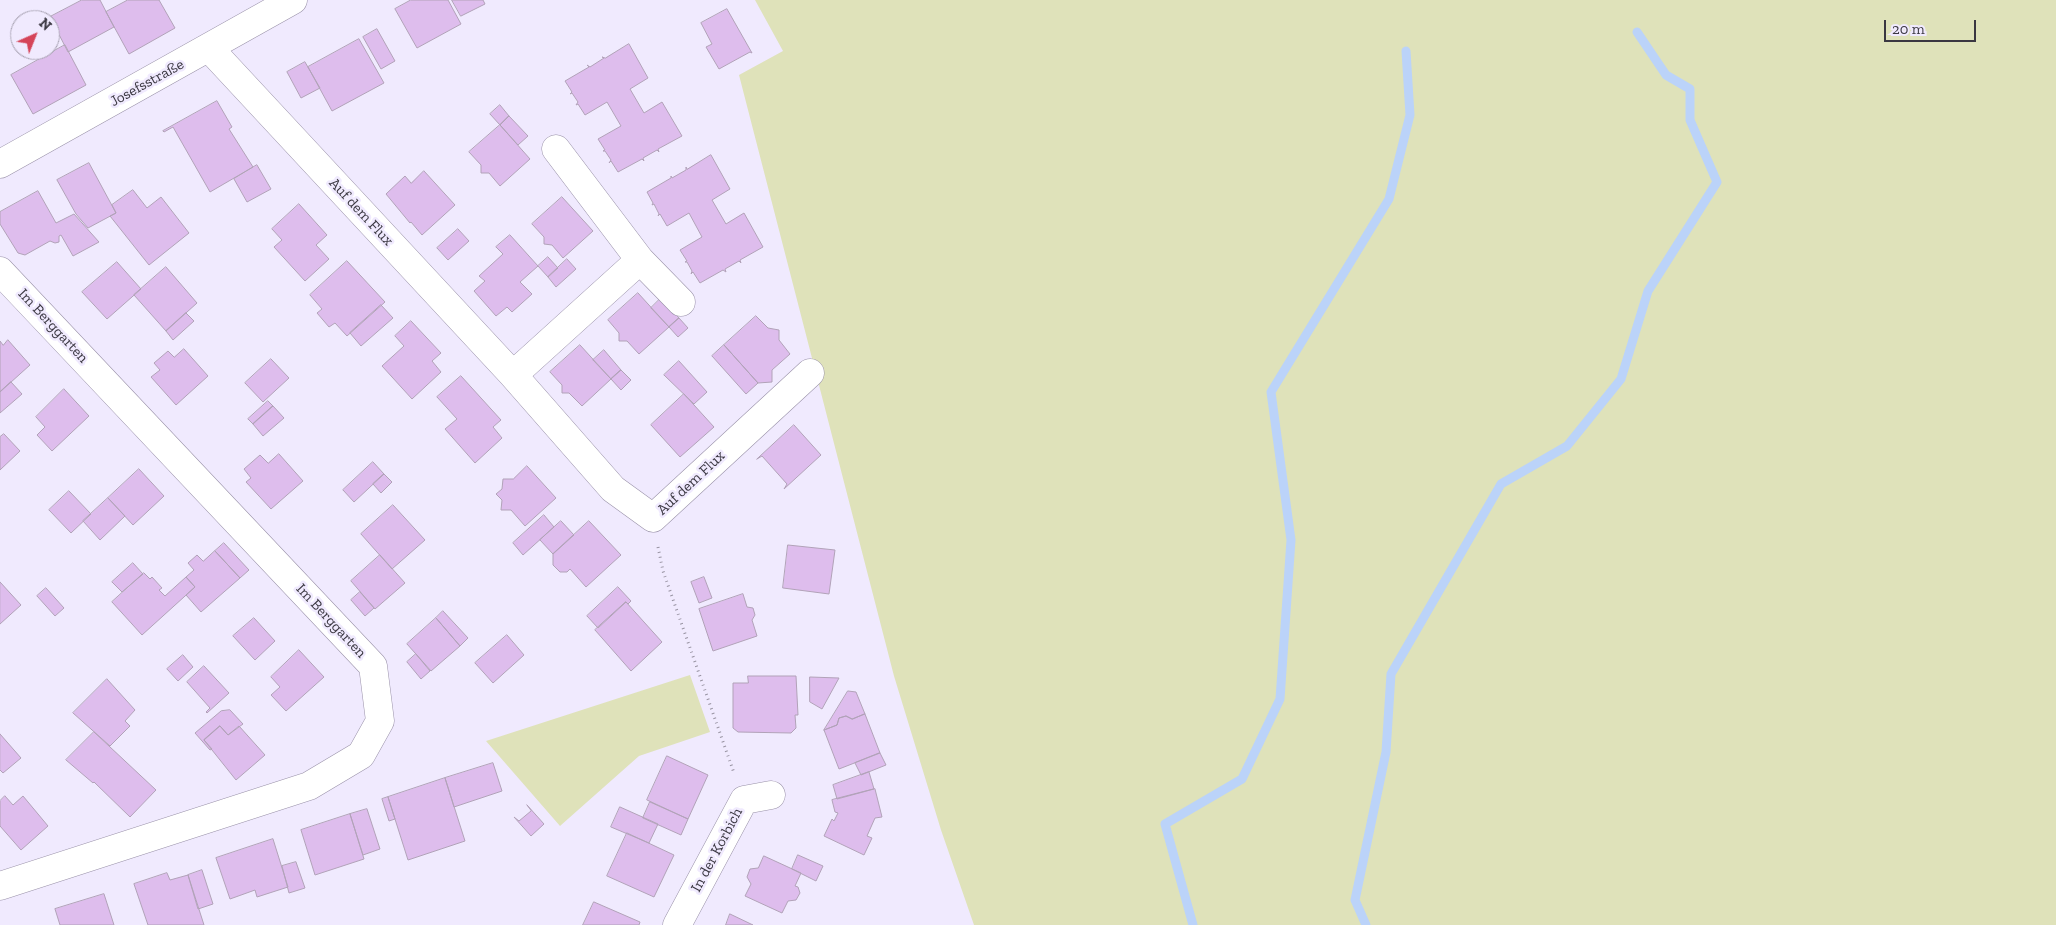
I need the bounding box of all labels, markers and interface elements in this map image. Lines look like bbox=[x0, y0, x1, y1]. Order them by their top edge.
north arrow bbox=[10, 10, 60, 60]
scale bar bbox=[1886, 10, 1978, 42]
text: N bbox=[35, 15, 55, 34]
text: 20 m bbox=[1892, 20, 1925, 38]
street label: Josefsstraße bbox=[107, 55, 187, 111]
street label: Auf dem Flux bbox=[325, 174, 397, 250]
street label: Im Berggarten bbox=[14, 285, 92, 367]
street label: Auf dem Flux bbox=[653, 447, 729, 519]
street label: Im Berggarten bbox=[292, 580, 370, 662]
street label: In der Korbich bbox=[687, 805, 747, 895]

